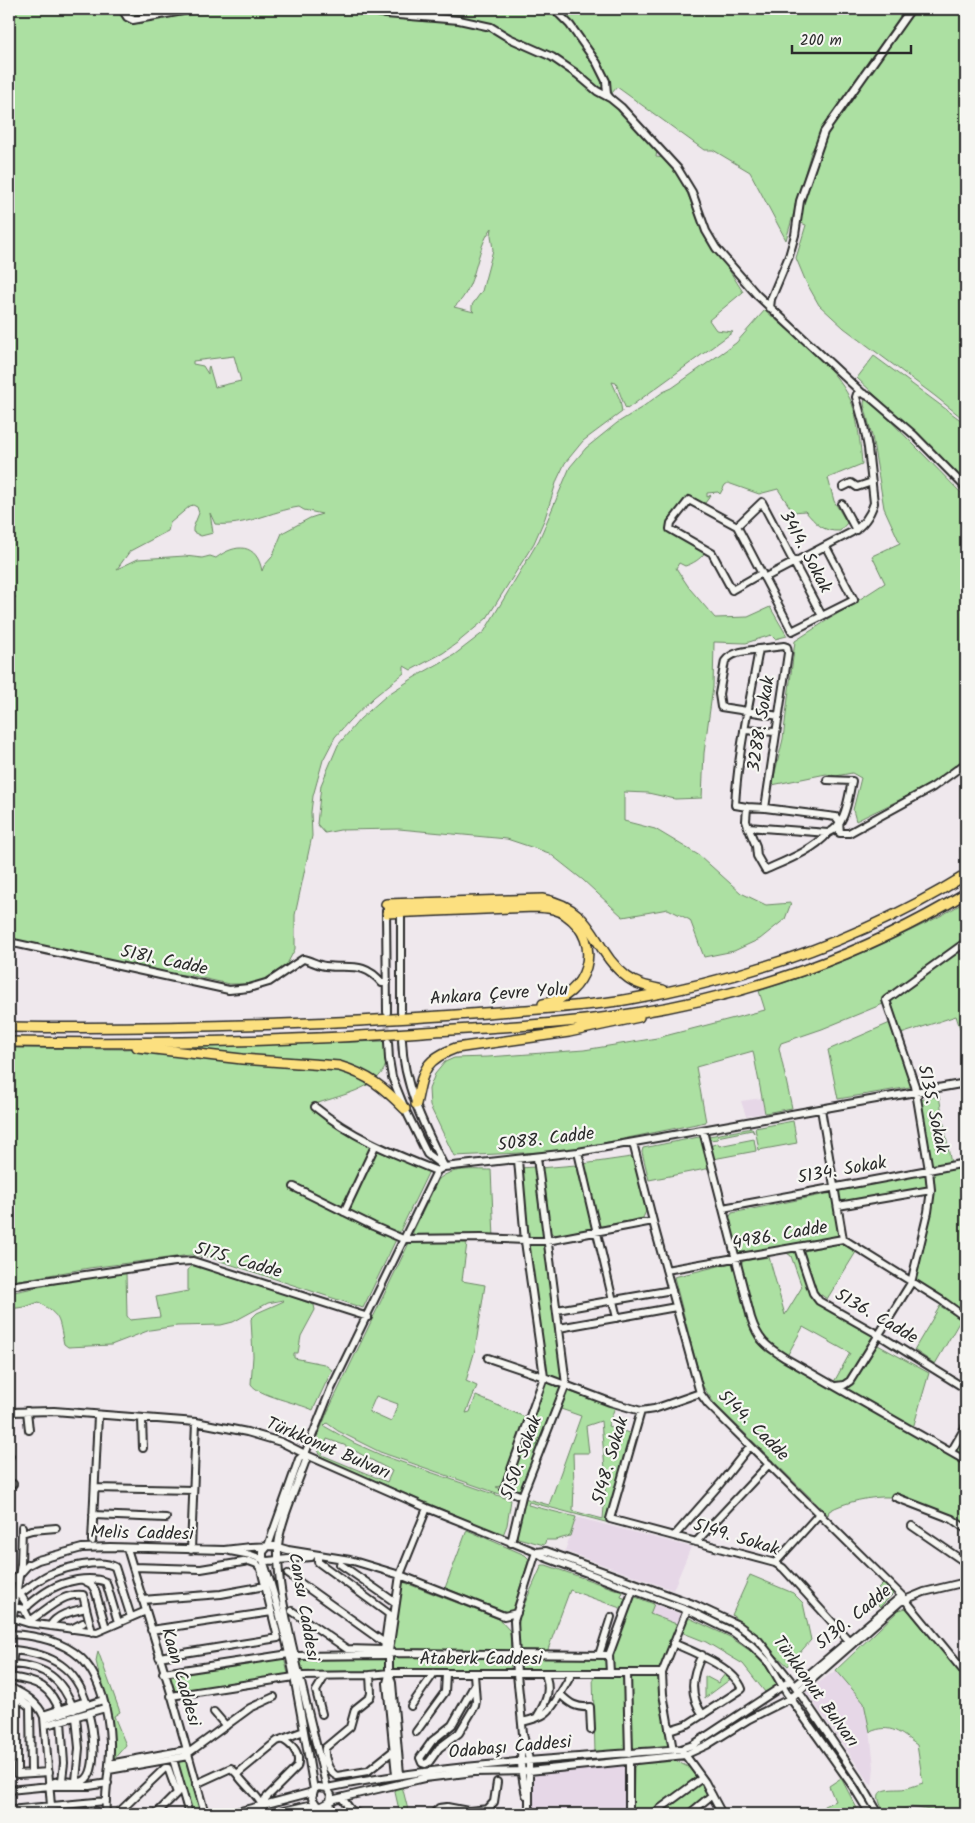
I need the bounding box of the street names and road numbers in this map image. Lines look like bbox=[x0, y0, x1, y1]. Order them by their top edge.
street label: 3414. Sokak bbox=[771, 505, 839, 599]
street label: 3288. Sokak bbox=[740, 673, 784, 774]
street label: 5181. Cadde bbox=[118, 938, 210, 984]
street label: Ankara Çevre Yolu bbox=[429, 976, 569, 1014]
street label: 5135. Sokak bbox=[908, 1062, 956, 1156]
street label: 5088. Cadde bbox=[496, 1120, 596, 1160]
street label: 5134. Sokak bbox=[795, 1149, 889, 1193]
street label: 4986. Cadde bbox=[730, 1213, 830, 1259]
street label: 5175. Cadde bbox=[191, 1235, 285, 1287]
street label: 5136. Cadde bbox=[829, 1281, 923, 1353]
street label: 5144. Cadde bbox=[710, 1383, 796, 1469]
street label: Türkkonut Bulvarı bbox=[261, 1410, 395, 1488]
street label: 5150. Sokak bbox=[493, 1411, 551, 1505]
street label: 5148. Sokak bbox=[585, 1413, 638, 1509]
street label: 5149. Sokak bbox=[689, 1511, 783, 1565]
street label: Melis Caddesi bbox=[90, 1519, 195, 1549]
street label: Cansu Caddesi bbox=[279, 1551, 327, 1664]
street label: 5130. Cadde bbox=[809, 1578, 899, 1658]
street label: Kaan Caddesi bbox=[152, 1624, 208, 1731]
street label: Türkkonut Bulvarı bbox=[764, 1630, 866, 1754]
street label: Ataberk Caddesi bbox=[420, 1645, 543, 1674]
street label: Odabaşı Caddesi bbox=[447, 1728, 573, 1768]

